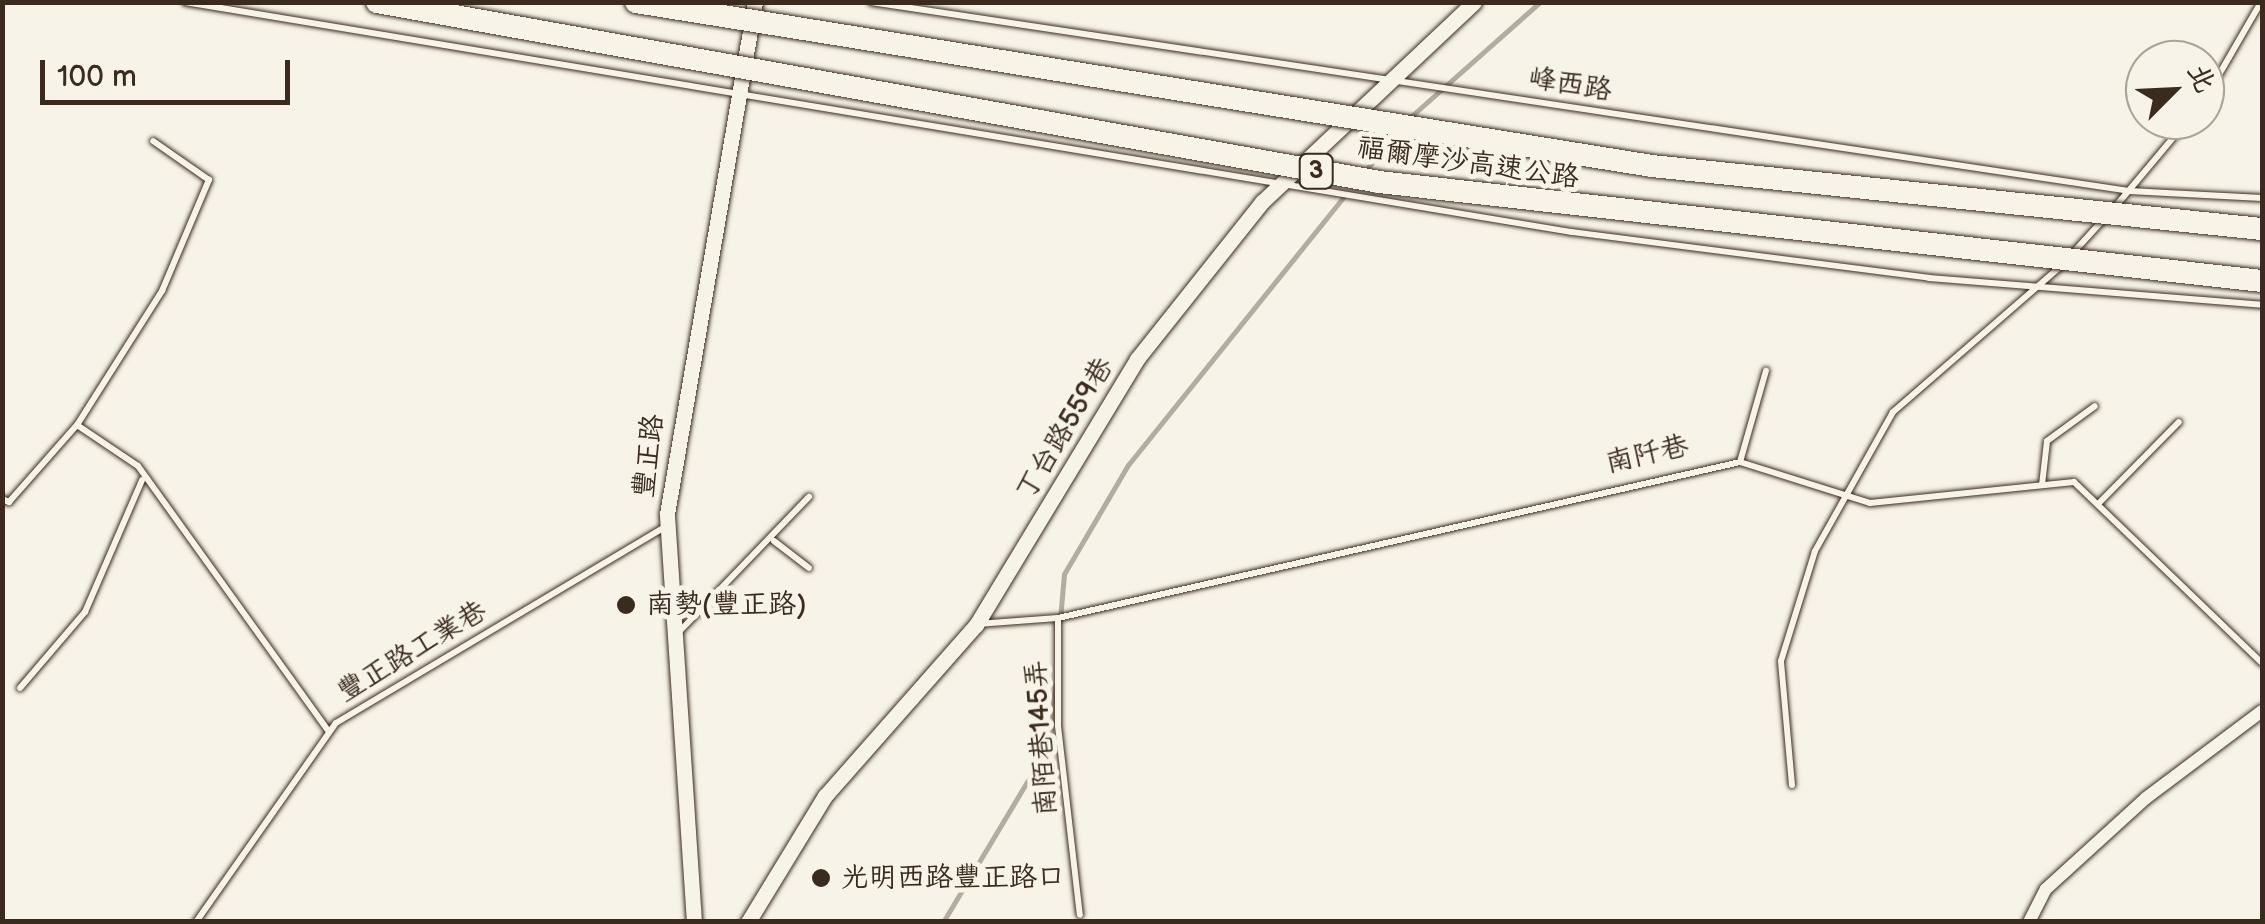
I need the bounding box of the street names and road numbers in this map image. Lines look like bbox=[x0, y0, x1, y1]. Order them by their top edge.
street label: 峰西路 bbox=[1526, 62, 1614, 108]
street label: 福爾摩沙高速公路 bbox=[1355, 131, 1581, 195]
road number: 3 bbox=[1298, 151, 1334, 191]
street label: 丁台路559巷 bbox=[1009, 352, 1121, 506]
street label: 豐正路 bbox=[627, 412, 671, 500]
street label: 南阡巷 bbox=[1602, 429, 1692, 481]
street label: 豐正路工業巷 bbox=[331, 594, 493, 710]
street label: 南陌巷145弄 bbox=[1020, 659, 1064, 817]

